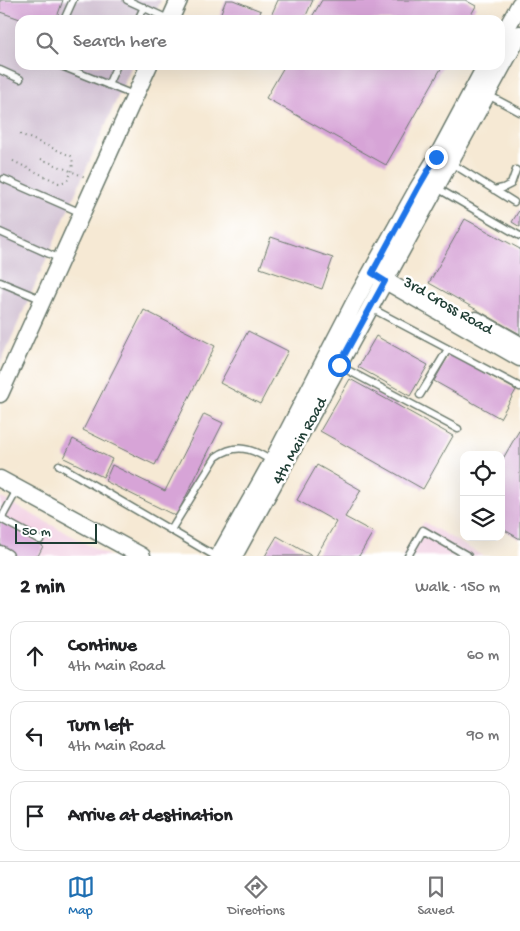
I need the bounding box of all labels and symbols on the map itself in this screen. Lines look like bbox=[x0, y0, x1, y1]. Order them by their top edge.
route end bbox=[425, 146, 448, 169]
street label: 3rd Cross Road bbox=[398, 273, 497, 341]
route start bbox=[328, 354, 351, 377]
street label: 4th Main Road bbox=[269, 394, 333, 488]
scale bar bbox=[15, 521, 98, 544]

